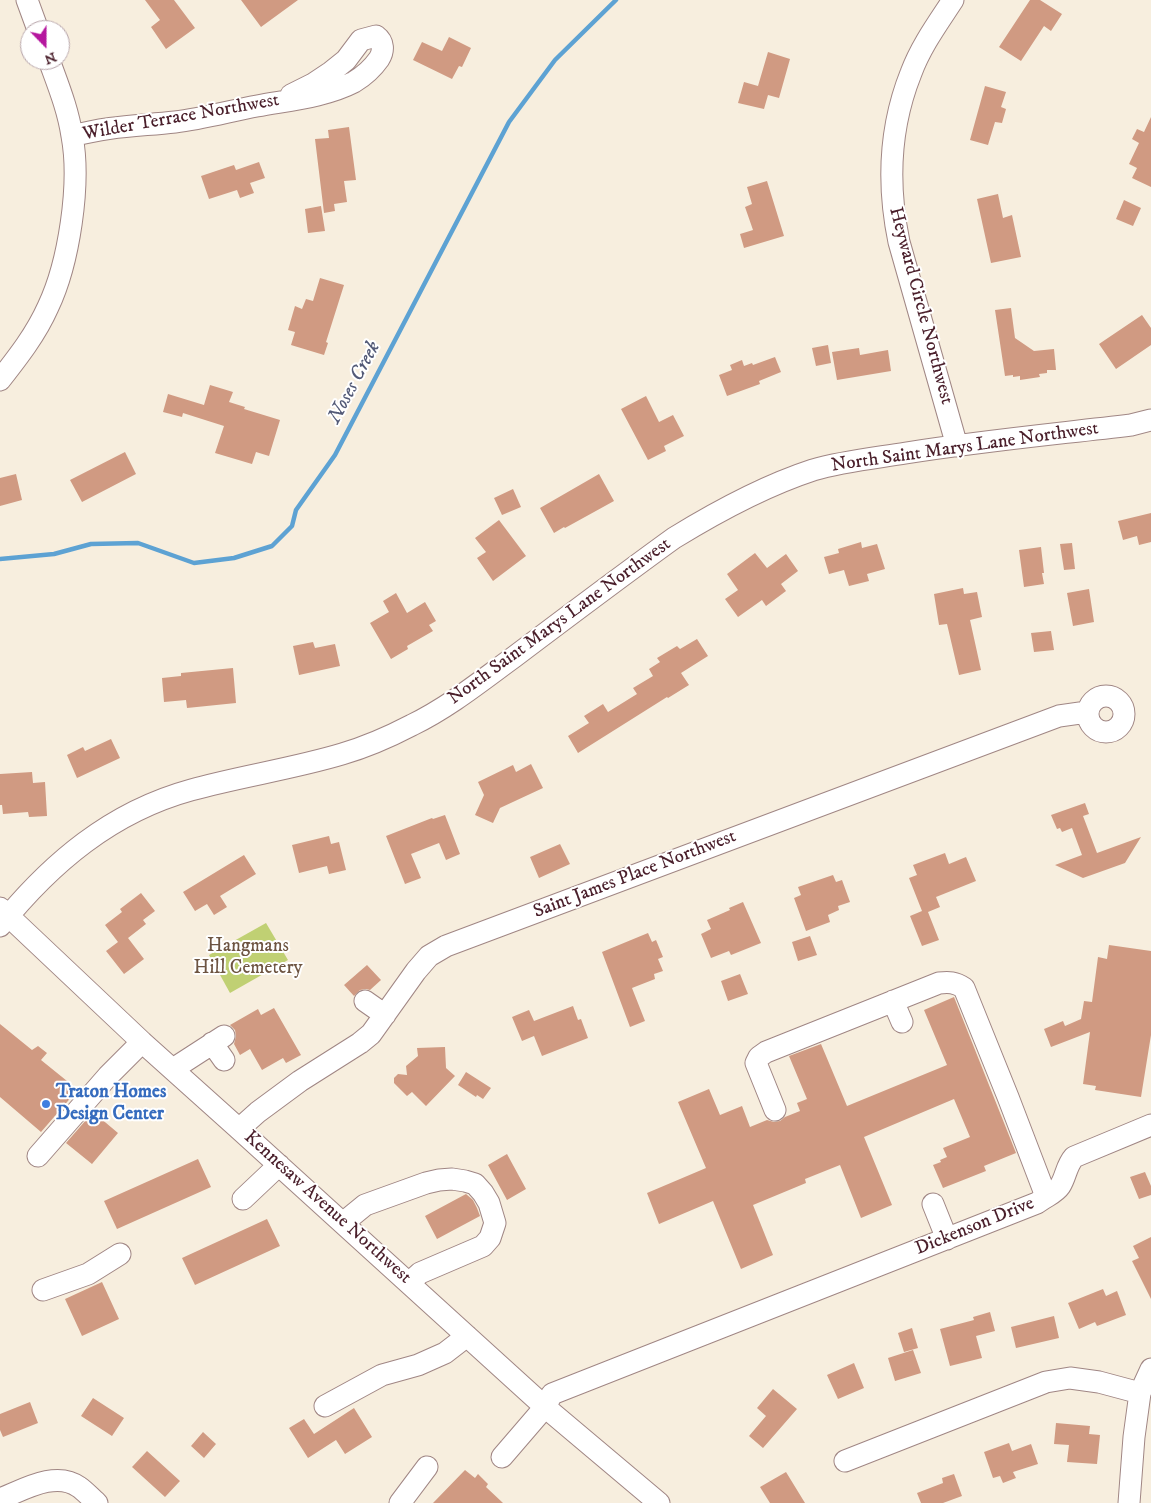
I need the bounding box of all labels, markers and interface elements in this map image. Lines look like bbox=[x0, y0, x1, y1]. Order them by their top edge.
north arrow bbox=[20, 20, 70, 70]
text: N bbox=[42, 47, 59, 68]
street label: Wilder Terrace Northwest bbox=[81, 89, 281, 147]
street label: Heyward Circle Northwest bbox=[883, 205, 957, 407]
water label: Noses Creek bbox=[323, 338, 387, 428]
street label: North Saint Marys Lane Northwest bbox=[830, 418, 1100, 478]
street label: North Saint Marys Lane Northwest bbox=[444, 533, 676, 711]
street label: Saint James Place Northwest bbox=[530, 826, 740, 924]
park label: Hangmans Hill Cemetery bbox=[194, 936, 302, 980]
place label: Traton Homes Design Center bbox=[56, 1082, 166, 1126]
marker: Traton Homes Design Center bbox=[40, 1098, 52, 1110]
street label: Kennesaw Avenue Northwest bbox=[238, 1127, 416, 1289]
street label: Dickenson Drive bbox=[912, 1193, 1038, 1261]

